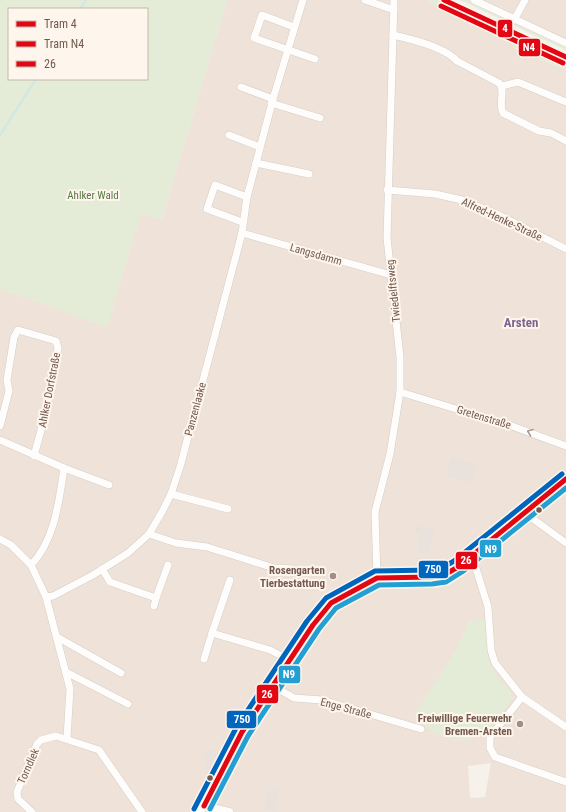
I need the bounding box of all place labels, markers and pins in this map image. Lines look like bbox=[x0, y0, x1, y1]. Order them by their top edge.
unlabelled marker bbox=[534, 505, 544, 515]
place label: Rosengarten Tierbestattung bbox=[260, 564, 325, 590]
marker: Rosengarten Tierbestattung bbox=[328, 571, 338, 581]
place label: Freiwillige Feuerwehr Bremen-Arsten bbox=[418, 712, 512, 738]
marker: Freiwillige Feuerwehr Bremen-Arsten bbox=[515, 719, 525, 729]
unlabelled marker bbox=[205, 773, 215, 783]

